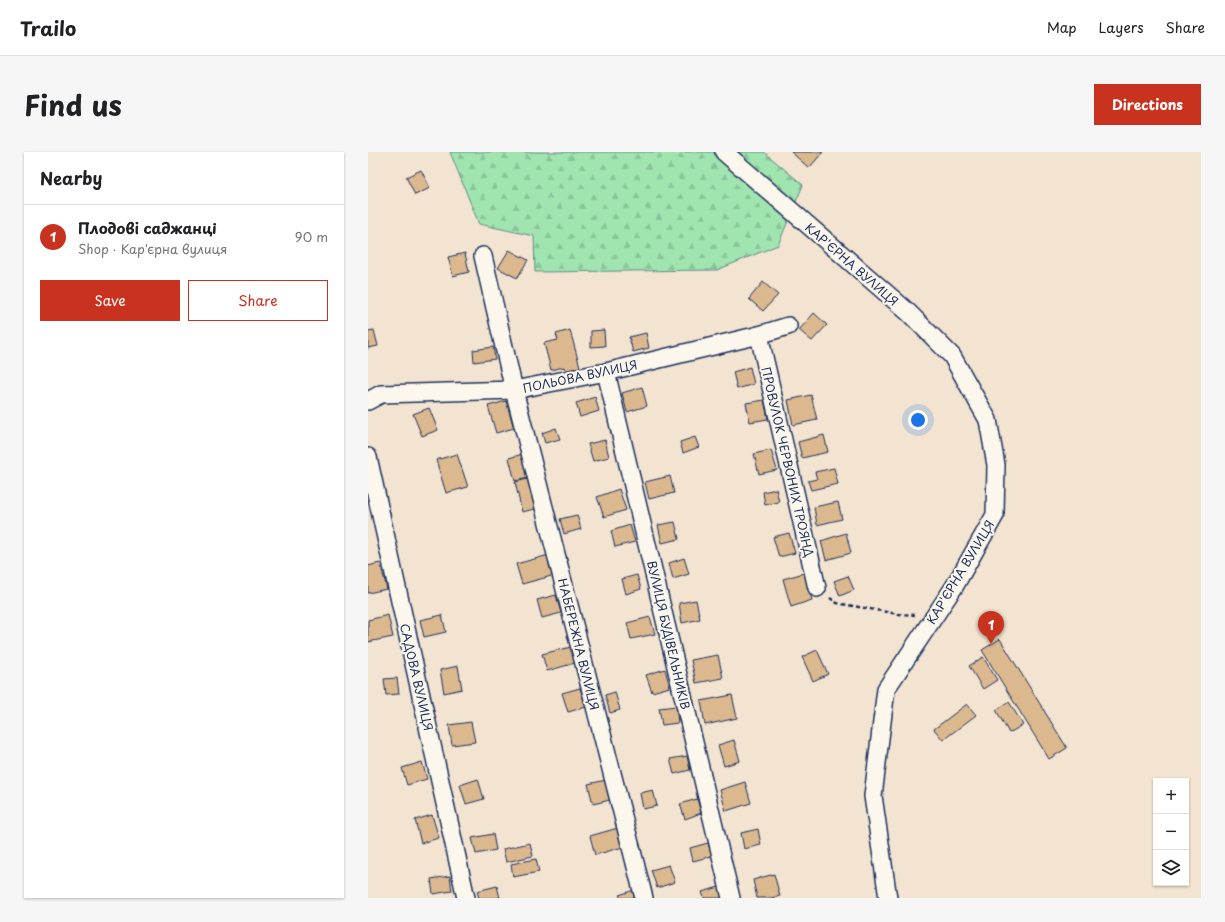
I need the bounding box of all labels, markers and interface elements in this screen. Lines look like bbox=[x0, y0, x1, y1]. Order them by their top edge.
text: Trailo bbox=[20, 14, 76, 42]
text: Map bbox=[1047, 17, 1077, 38]
text: Layers bbox=[1099, 17, 1144, 38]
text: Share bbox=[1166, 17, 1205, 38]
text: Find us bbox=[24, 83, 122, 126]
button: Directions bbox=[1094, 84, 1201, 125]
text: Nearby bbox=[40, 165, 102, 191]
text: Плодові саджанці bbox=[78, 216, 217, 239]
street label: КАР'ЄРНА ВУЛИЦЯ bbox=[801, 218, 903, 310]
text: 1 bbox=[50, 227, 56, 246]
text: 90 m bbox=[295, 227, 328, 246]
text: Shop · Кар'єрна вулиця bbox=[78, 239, 227, 258]
button: Save bbox=[40, 280, 180, 321]
button: Share bbox=[188, 280, 328, 321]
street label: ПОЛЬОВА ВУЛИЦЯ bbox=[521, 355, 639, 397]
street label: ПРОВУЛОК ЧЕРВОНИХ ТРОЯНД bbox=[757, 365, 819, 559]
your location bbox=[908, 410, 928, 430]
street label: КАР'ЄРНА ВУЛИЦЯ bbox=[922, 517, 998, 627]
street label: ВУЛИЦЯ БУДІВЕЛЬНИКІВ bbox=[643, 559, 695, 711]
street label: НАБЕРЕЖНА ВУЛИЦЯ bbox=[554, 576, 604, 712]
pin: 1 bbox=[978, 611, 1004, 644]
street label: САДОВА ВУЛИЦЯ bbox=[396, 622, 438, 732]
map controls bbox=[1153, 778, 1189, 886]
button: + bbox=[1153, 778, 1189, 814]
button: − bbox=[1153, 814, 1189, 850]
button: layers bbox=[1153, 850, 1189, 886]

